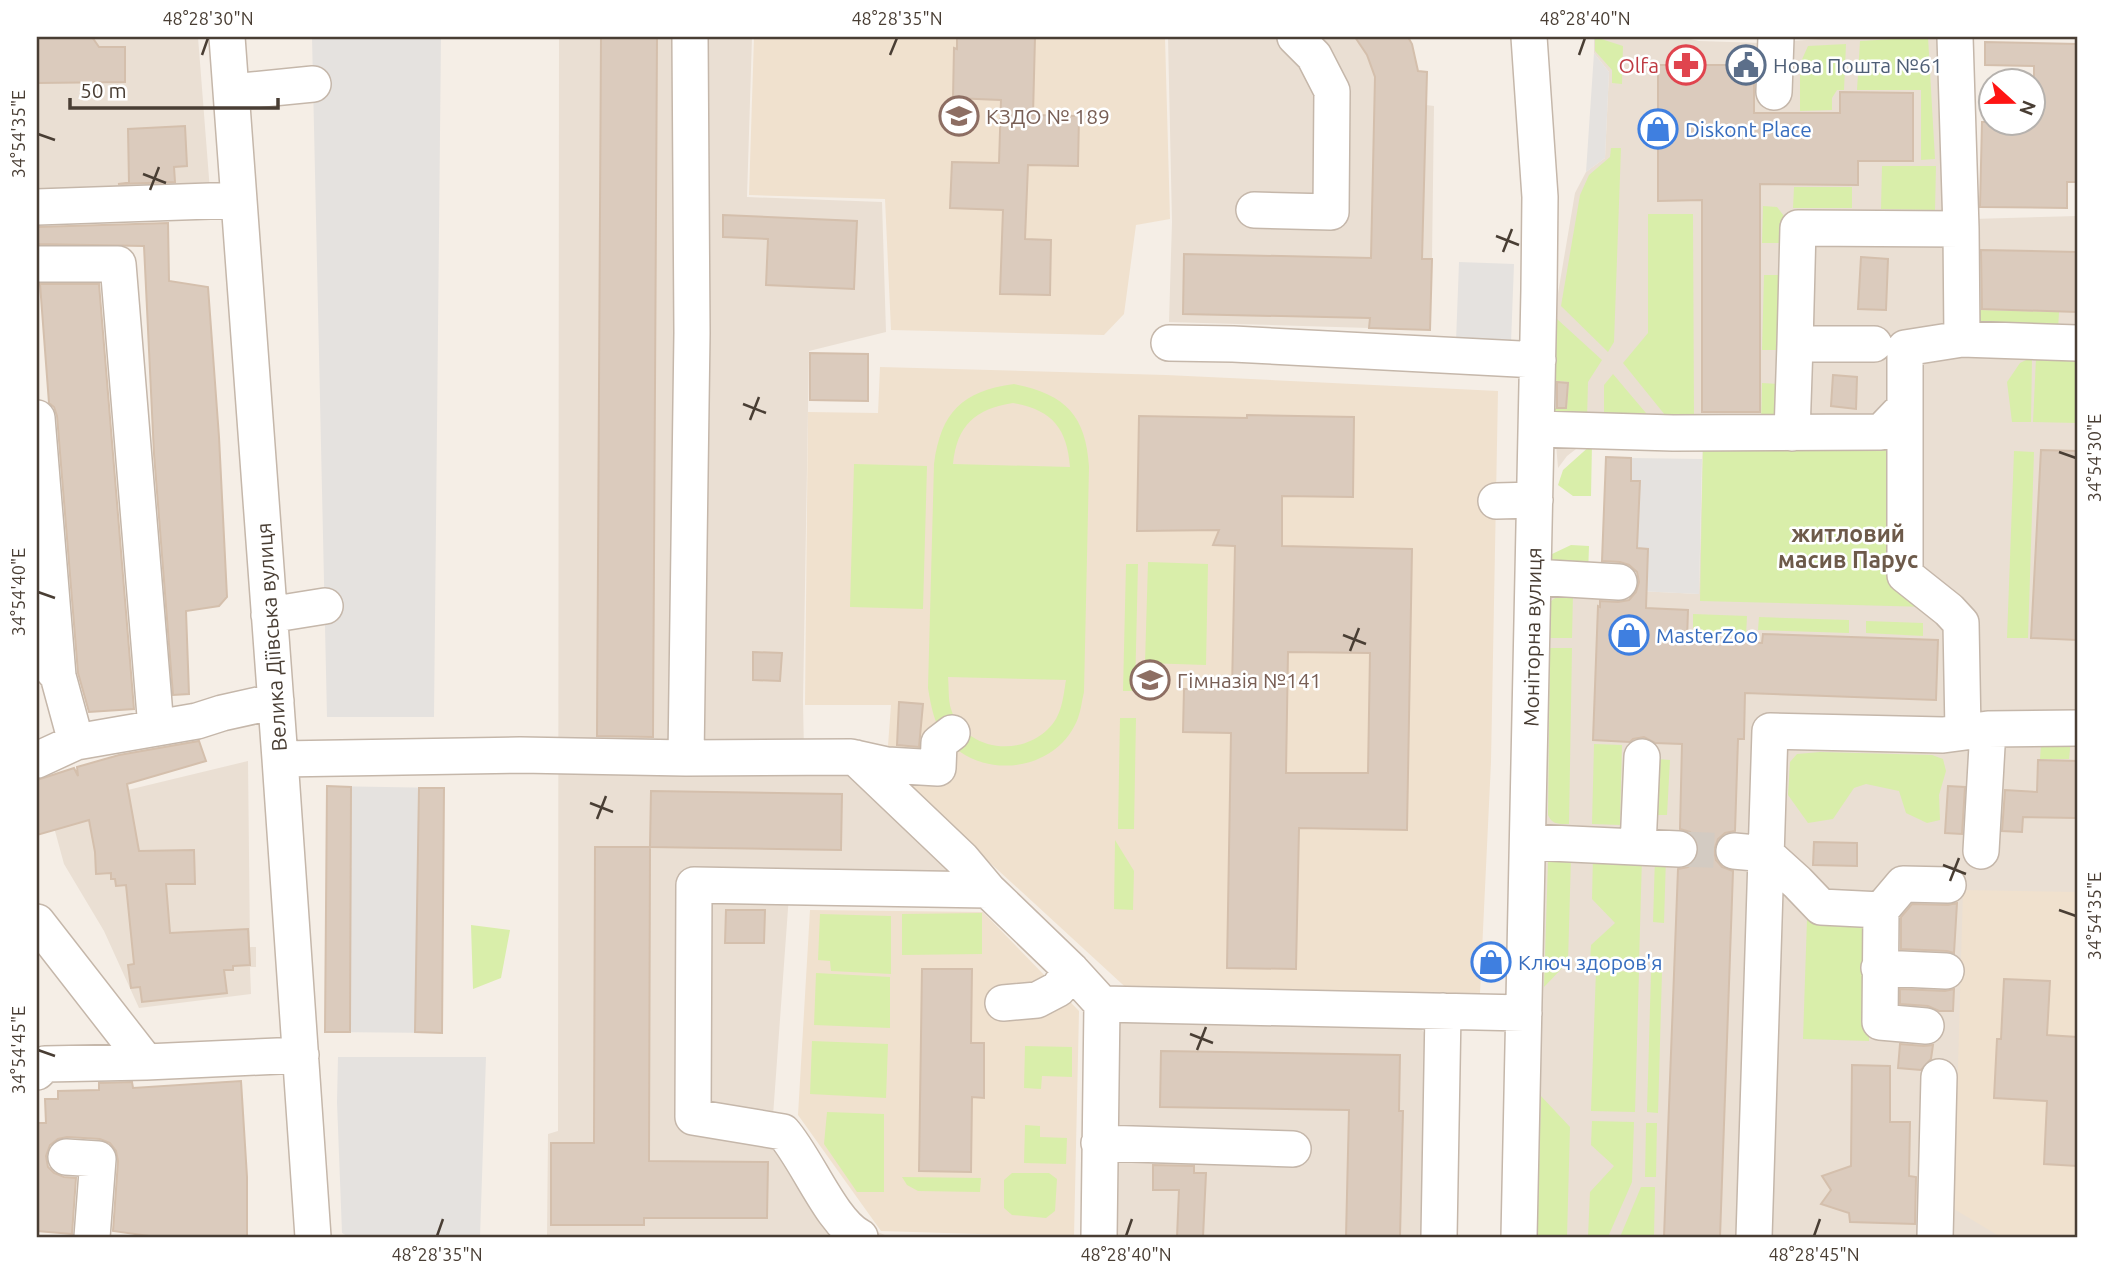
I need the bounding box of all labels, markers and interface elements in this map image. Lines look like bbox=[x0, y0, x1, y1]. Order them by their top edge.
text: 48°28'30"N bbox=[162, 8, 254, 28]
text: 48°28'35"N bbox=[851, 8, 943, 28]
text: 48°28'40"N bbox=[1539, 8, 1631, 28]
pharmacy icon: Olfa bbox=[1665, 44, 1707, 86]
public building icon: Нова Пошта №61 bbox=[1725, 44, 1767, 86]
place label: Olfa bbox=[1618, 53, 1659, 77]
place label: Нова Пошта №61 bbox=[1773, 53, 1943, 77]
scale bar bbox=[70, 66, 278, 110]
north arrow bbox=[1978, 66, 2048, 136]
text: 50 m bbox=[80, 78, 127, 102]
text: 34°54'35"E bbox=[8, 90, 28, 178]
school or university icon: КЗДО № 189 bbox=[938, 95, 980, 137]
text: N bbox=[2015, 98, 2041, 119]
place label: КЗДО № 189 bbox=[986, 104, 1110, 128]
shop icon: Diskont Place bbox=[1637, 108, 1679, 150]
place label: Diskont Place bbox=[1685, 117, 1812, 141]
text: 34°54'30"E bbox=[2084, 414, 2104, 502]
district label: житловий масив Парус bbox=[1778, 521, 1918, 572]
street label: Велика Діївська вулиця bbox=[251, 522, 291, 752]
street label: Моніторна вулиця bbox=[1518, 547, 1546, 727]
text: 34°54'40"E bbox=[8, 548, 28, 636]
shop icon: MasterZoo bbox=[1608, 614, 1650, 656]
place label: MasterZoo bbox=[1656, 623, 1758, 647]
school or university icon: Гімназія №141 bbox=[1129, 659, 1171, 701]
place label: Гімназія №141 bbox=[1177, 668, 1322, 692]
text: 34°54'35"E bbox=[2084, 872, 2104, 960]
shop icon: Ключ здоров'я bbox=[1470, 941, 1512, 983]
place label: Ключ здоров'я bbox=[1518, 950, 1663, 974]
text: 34°54'45"E bbox=[8, 1006, 28, 1094]
text: 48°28'35"N bbox=[391, 1244, 483, 1264]
text: 48°28'40"N bbox=[1080, 1244, 1172, 1264]
text: 48°28'45"N bbox=[1768, 1244, 1860, 1264]

